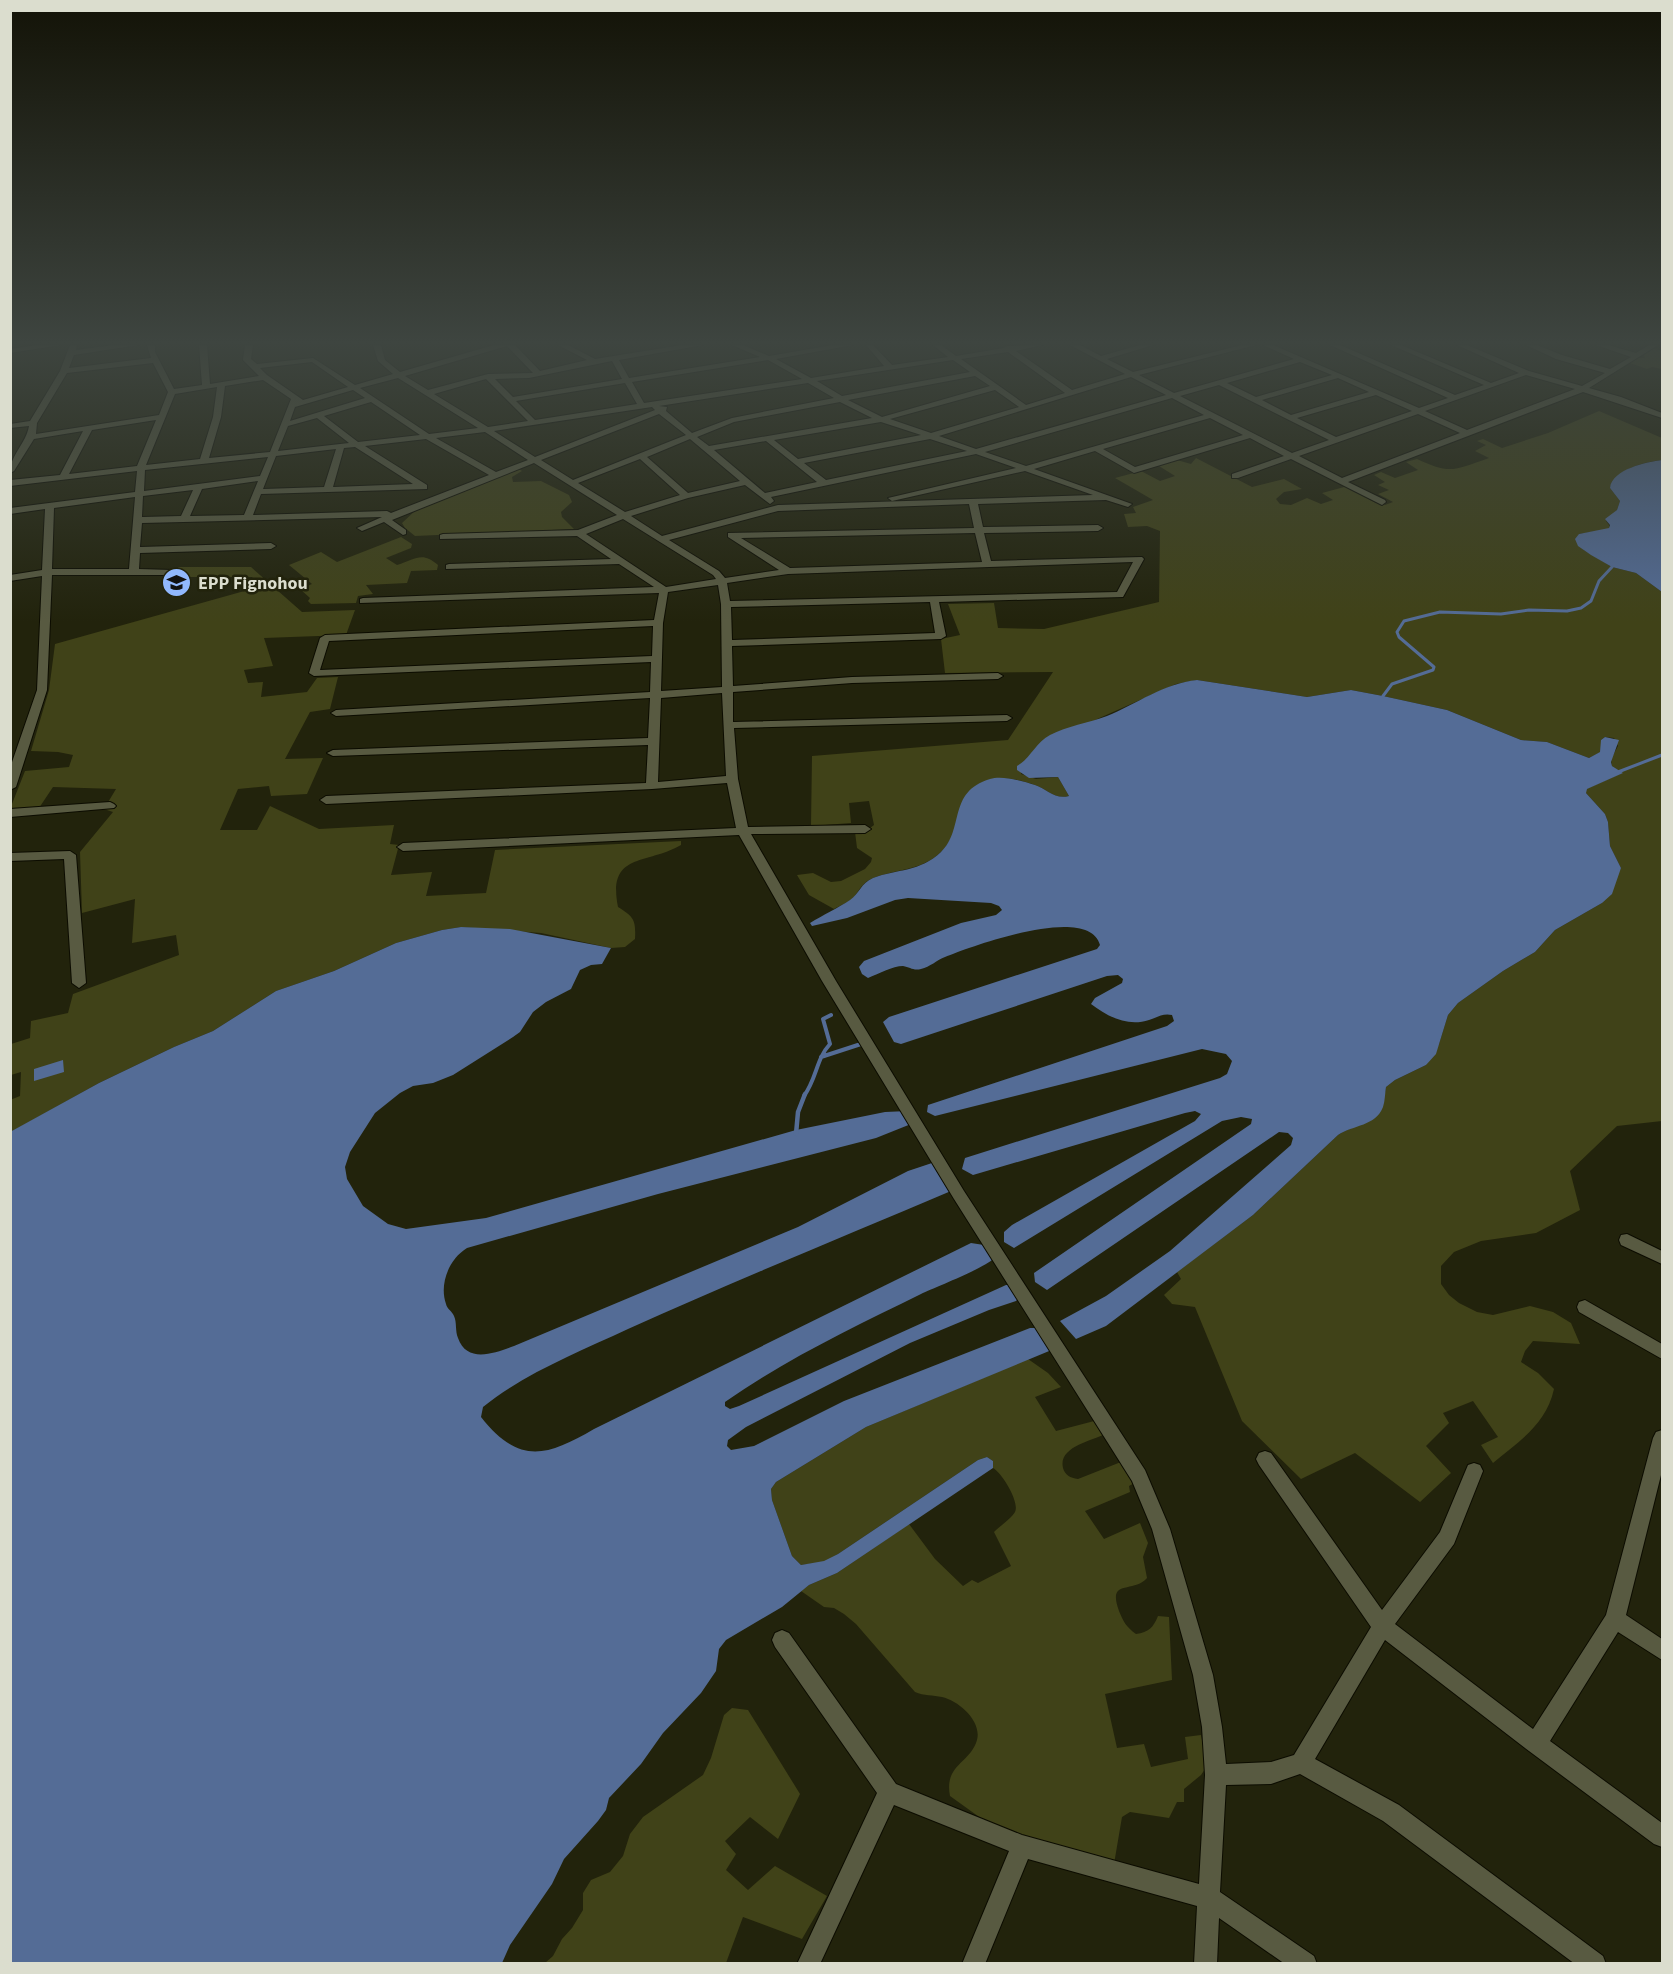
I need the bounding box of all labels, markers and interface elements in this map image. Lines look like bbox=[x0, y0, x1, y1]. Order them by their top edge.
school or university icon: EPP Fignohou bbox=[161, 567, 193, 599]
place label: EPP Fignohou bbox=[198, 571, 308, 596]

